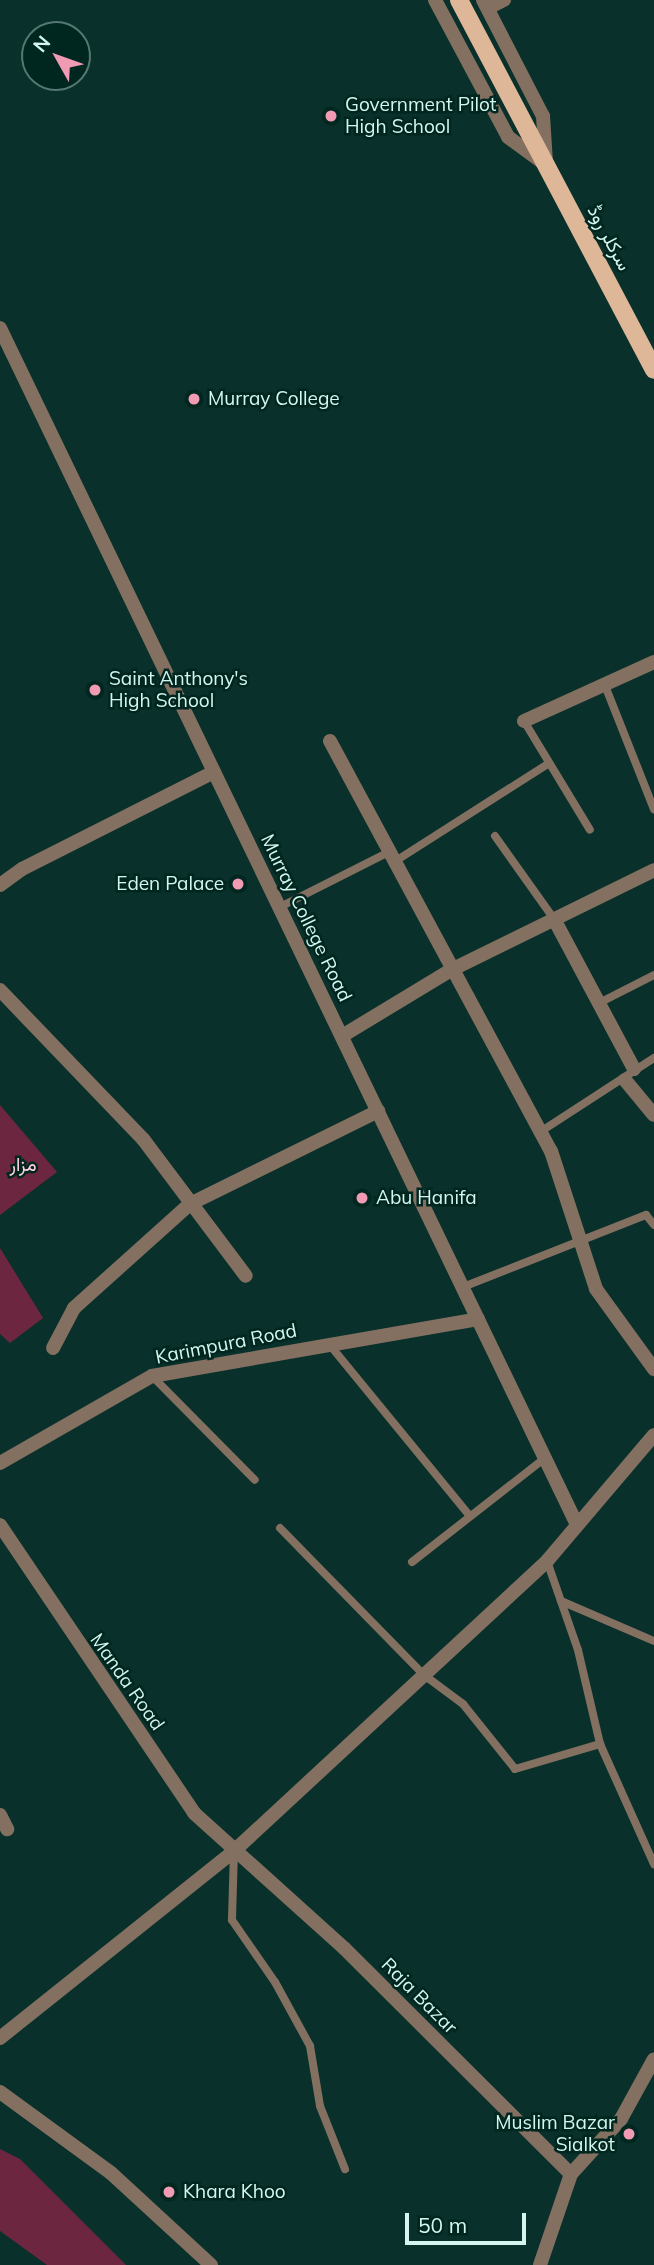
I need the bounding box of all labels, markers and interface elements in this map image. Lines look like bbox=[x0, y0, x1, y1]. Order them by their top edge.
north arrow bbox=[21, 21, 91, 91]
text: N bbox=[28, 31, 55, 57]
place label: Government Pilot High School bbox=[345, 94, 496, 138]
marker: Government Pilot High School bbox=[323, 108, 339, 124]
street label: سرکلر روڈ bbox=[582, 201, 636, 275]
place label: Murray College bbox=[208, 388, 340, 410]
marker: Murray College bbox=[186, 391, 202, 407]
place label: Saint Anthony's High School bbox=[109, 668, 248, 712]
marker: Saint Anthony's High School bbox=[87, 682, 103, 698]
street label: Murray College Road bbox=[256, 831, 356, 1005]
place label: Eden Palace bbox=[116, 873, 224, 895]
marker: Eden Palace bbox=[230, 876, 246, 892]
park label: مزار bbox=[9, 1154, 37, 1176]
place label: Abu Hanifa bbox=[376, 1187, 477, 1209]
marker: Abu Hanifa bbox=[354, 1190, 370, 1206]
street label: Karimpura Road bbox=[153, 1319, 299, 1369]
street label: Manda Road bbox=[85, 1629, 169, 1735]
street label: Raja Bazar bbox=[376, 1953, 462, 2039]
place label: Muslim Bazar Sialkot bbox=[495, 2112, 615, 2156]
marker: Muslim Bazar Sialkot bbox=[621, 2126, 637, 2142]
place label: Khara Khoo bbox=[183, 2181, 286, 2203]
marker: Khara Khoo bbox=[161, 2184, 177, 2200]
scale bar bbox=[409, 2198, 530, 2242]
text: 50 m bbox=[418, 2212, 467, 2238]

